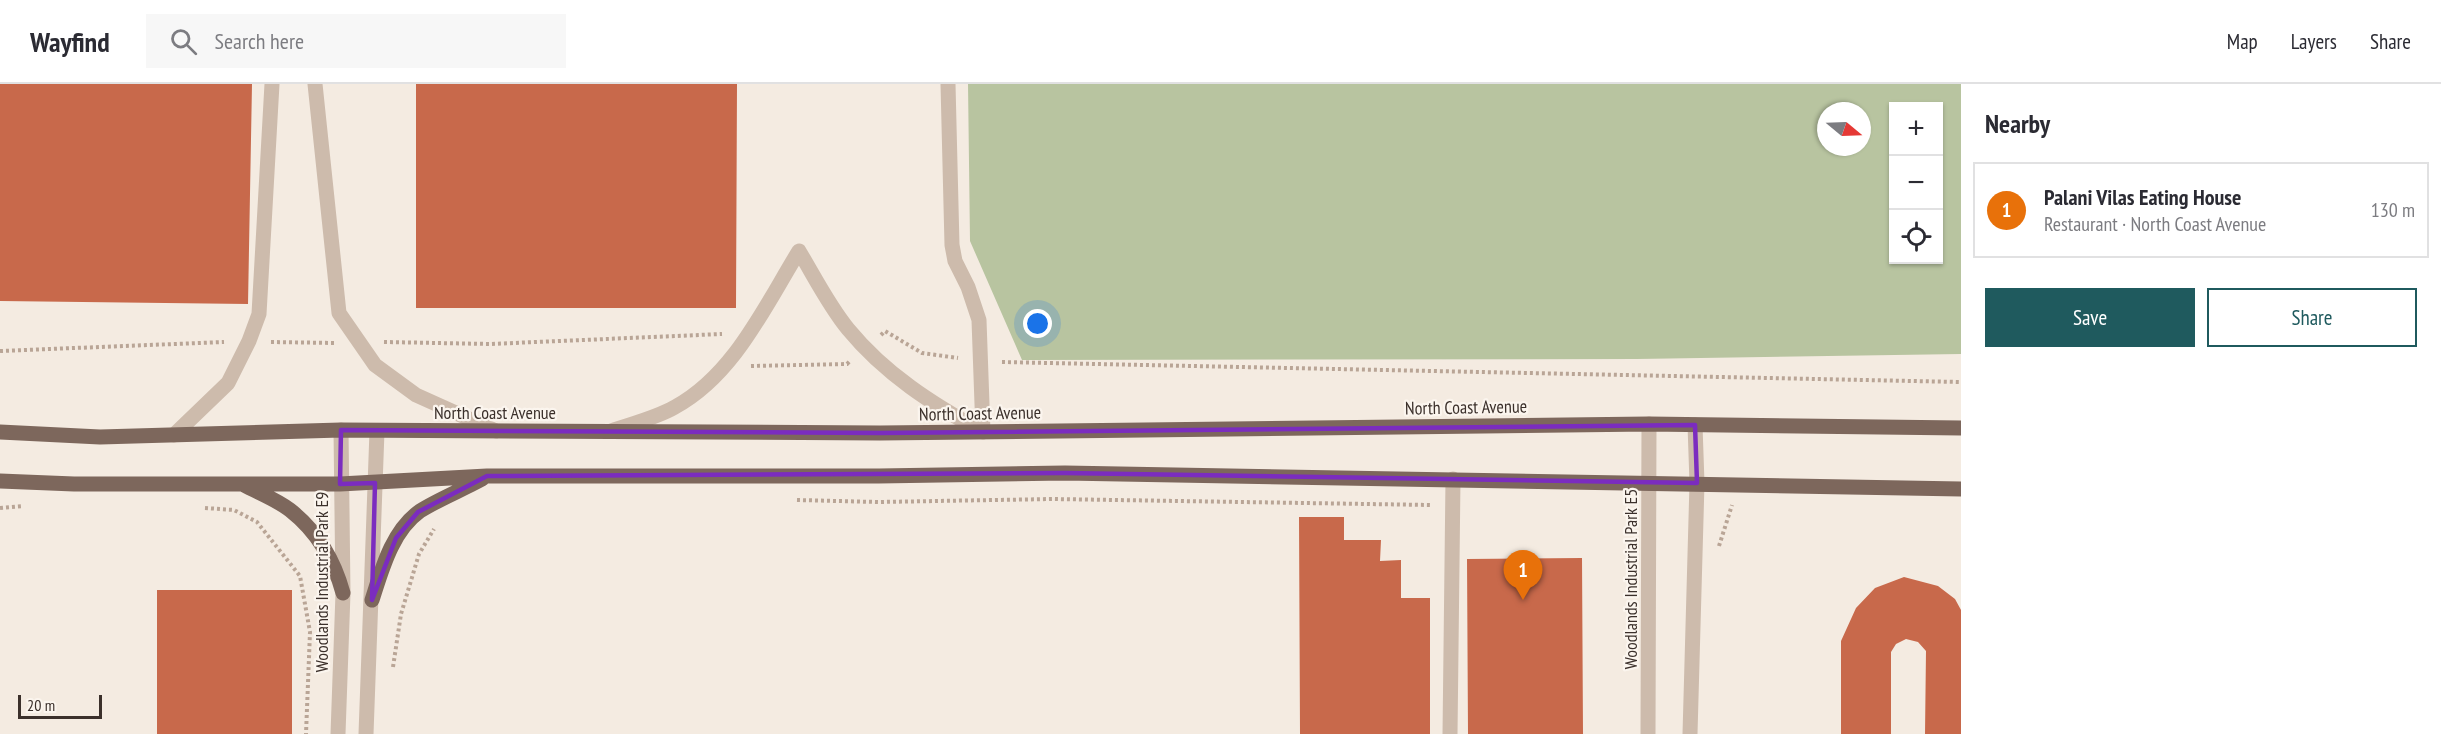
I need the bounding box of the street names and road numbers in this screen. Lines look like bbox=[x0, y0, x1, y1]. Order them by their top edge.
street label: North Coast Avenue bbox=[1405, 394, 1527, 420]
street label: North Coast Avenue bbox=[919, 400, 1041, 426]
street label: North Coast Avenue bbox=[434, 401, 556, 424]
street label: Woodlands Industrial Park E5 bbox=[1619, 489, 1642, 669]
street label: Woodlands Industrial Park E9 bbox=[310, 492, 333, 672]

